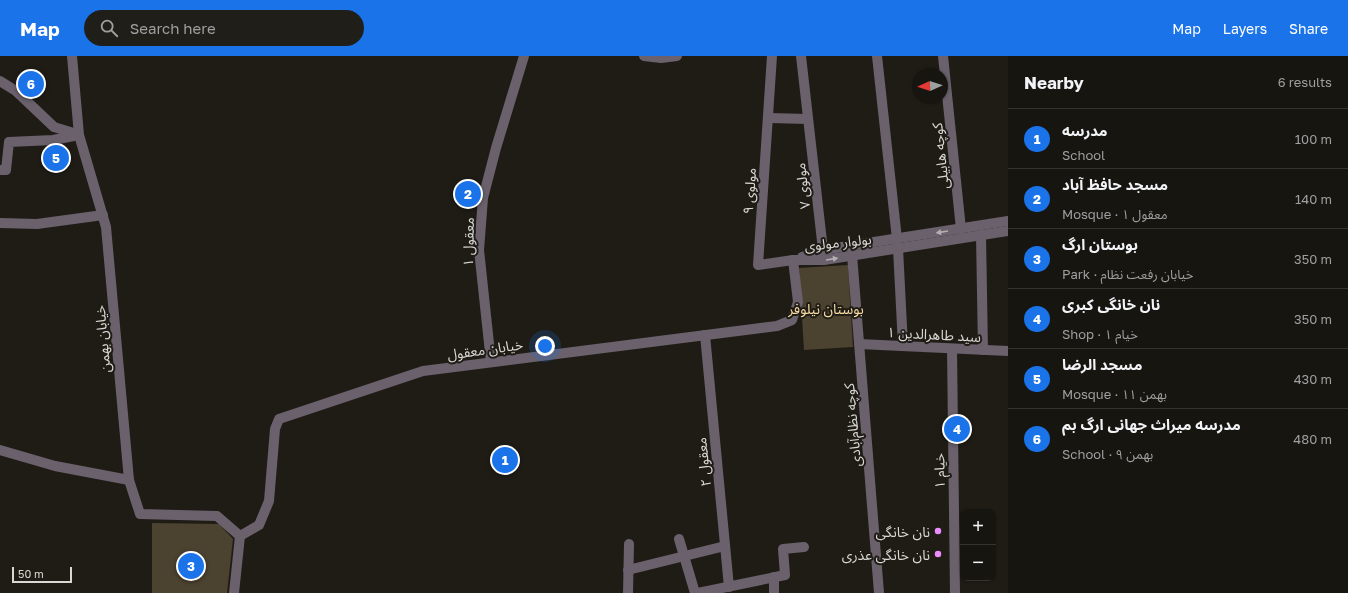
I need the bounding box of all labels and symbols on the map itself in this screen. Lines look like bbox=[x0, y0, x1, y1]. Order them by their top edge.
north arrow bbox=[912, 68, 948, 104]
pin: 6 bbox=[18, 69, 44, 99]
street label: کوچه هابیلی bbox=[928, 122, 954, 190]
pin: 5 bbox=[43, 143, 69, 173]
street label: مولوی ۷ bbox=[791, 162, 814, 210]
street label: مولوی ۹ bbox=[739, 167, 760, 215]
pin: 2 bbox=[455, 179, 481, 209]
street label: معقول ۱ bbox=[459, 217, 478, 267]
one-way arrow bbox=[936, 229, 948, 235]
street label: بولوار مولوی bbox=[804, 230, 873, 255]
one-way arrow bbox=[825, 256, 838, 262]
park label: بوستان نیلوفر bbox=[787, 300, 864, 318]
street label: خیابان بهمن bbox=[91, 304, 114, 373]
street label: سید طاهرالدین ۱ bbox=[886, 323, 982, 346]
street label: خیابان معقول bbox=[446, 335, 524, 364]
your location bbox=[535, 336, 555, 356]
street label: کوچه نظام‌آبادی bbox=[840, 382, 867, 468]
pin: 4 bbox=[944, 414, 970, 444]
street label: معقول ۲ bbox=[692, 436, 715, 487]
pin: 1 bbox=[492, 445, 518, 475]
street label: خیام ۱ bbox=[930, 453, 951, 489]
place label: نان خانگی bbox=[876, 523, 930, 541]
marker: نان خانگی bbox=[933, 526, 943, 536]
place label: نان خانگی عذری bbox=[842, 546, 930, 564]
marker: نان خانگی عذری bbox=[933, 549, 943, 559]
pin: 3 bbox=[178, 551, 204, 581]
scale bar bbox=[12, 565, 72, 584]

